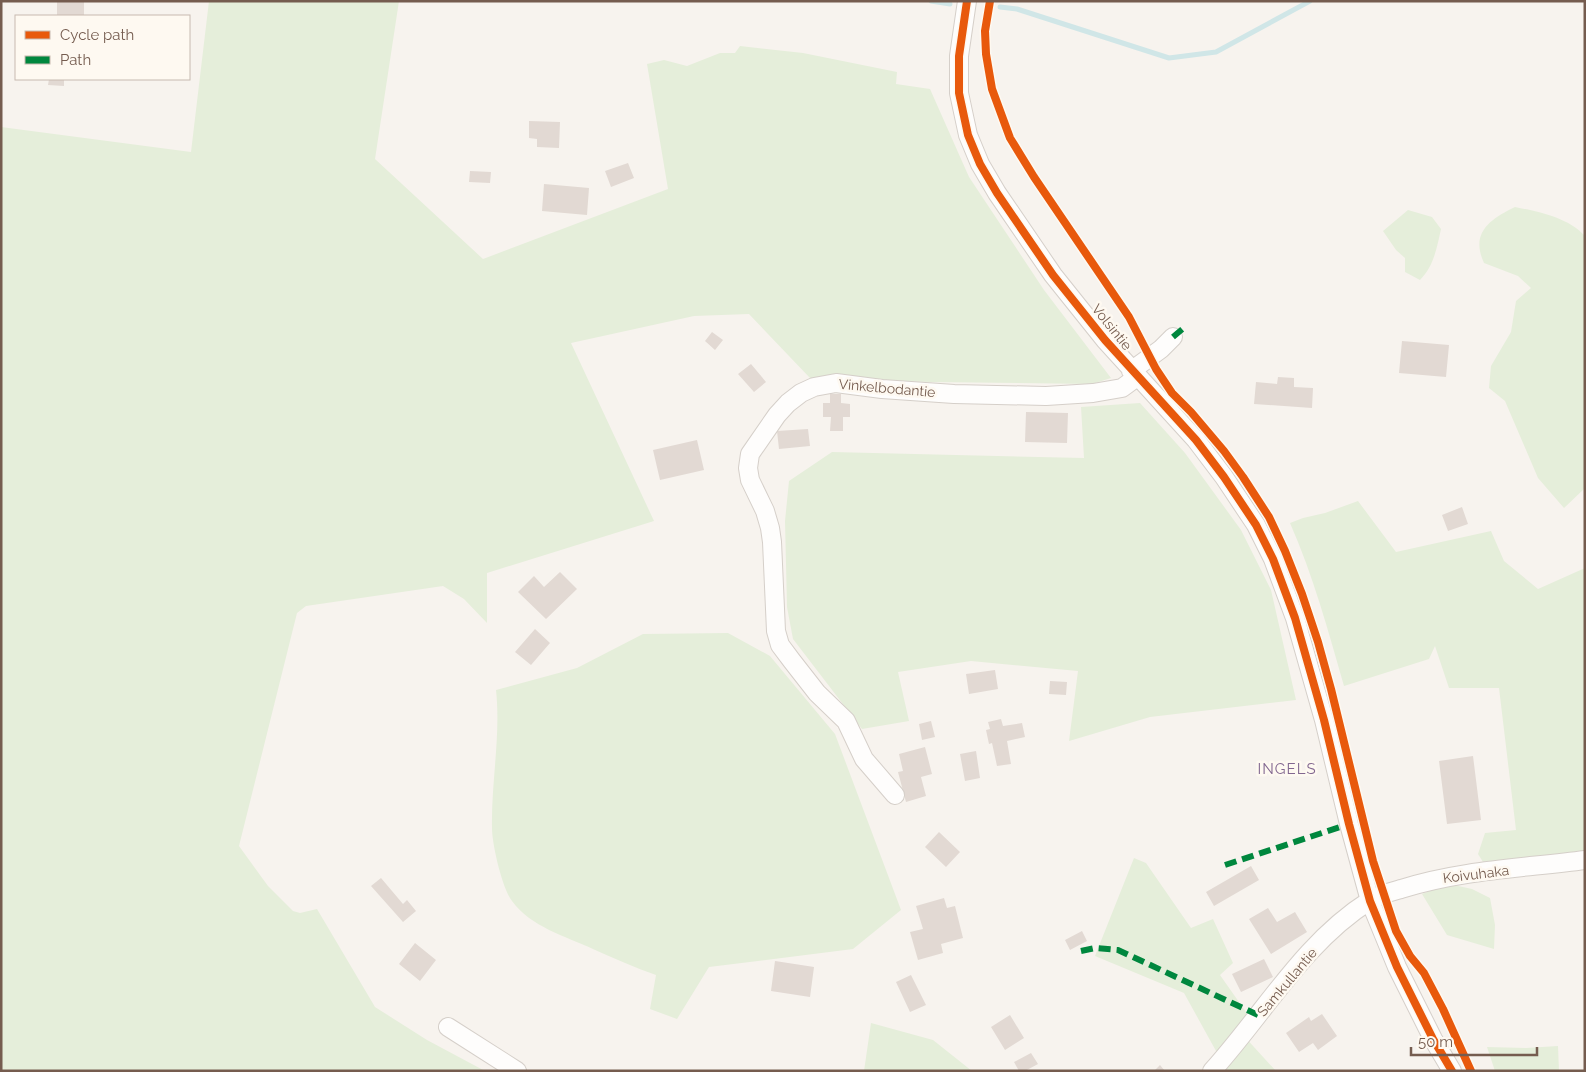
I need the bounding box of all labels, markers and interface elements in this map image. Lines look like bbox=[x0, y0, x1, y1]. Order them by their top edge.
legend bbox=[15, 15, 190, 80]
text: Cycle path bbox=[60, 26, 134, 44]
text: Path bbox=[60, 51, 91, 69]
street label: Volsintie bbox=[1089, 301, 1135, 353]
street label: Vinkelbodantie bbox=[838, 376, 936, 400]
district label: INGELS bbox=[1257, 760, 1317, 778]
street label: Koivuhaka bbox=[1442, 862, 1510, 886]
street label: Samkullantie bbox=[1254, 945, 1320, 1019]
scale bar bbox=[1411, 1024, 1537, 1056]
text: 50 m bbox=[1418, 1033, 1453, 1051]

